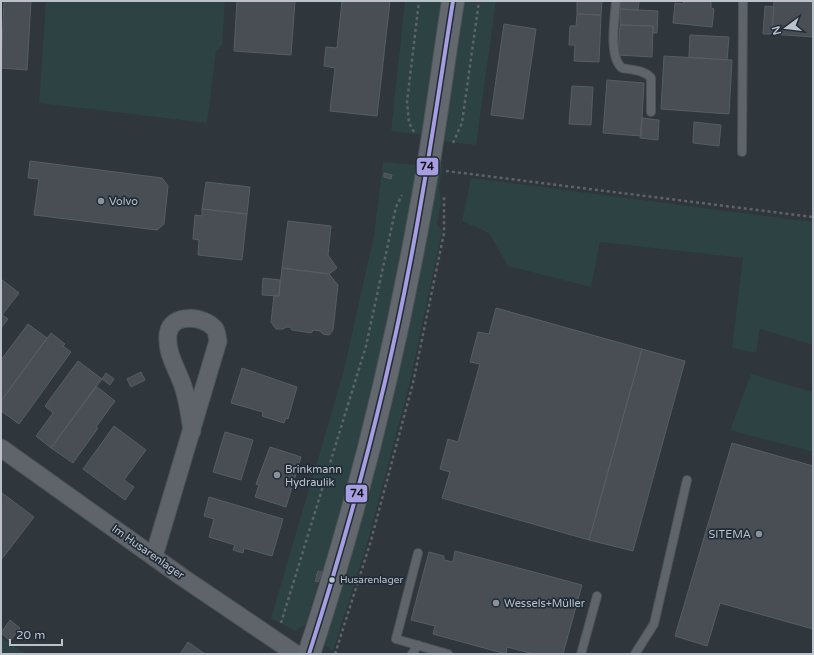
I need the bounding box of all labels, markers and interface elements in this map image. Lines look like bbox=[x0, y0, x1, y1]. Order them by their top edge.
north arrow bbox=[766, 8, 806, 48]
text: N bbox=[769, 25, 784, 36]
line badge: 74 bbox=[416, 157, 439, 176]
text: 74 bbox=[420, 160, 434, 173]
place label: Volvo bbox=[109, 195, 138, 208]
marker: Volvo bbox=[96, 196, 106, 206]
place label: Brinkmann Hydraulik bbox=[285, 463, 342, 489]
marker: Brinkmann Hydraulik bbox=[272, 470, 282, 480]
line badge: 74 bbox=[345, 484, 368, 503]
text: 74 bbox=[350, 487, 364, 500]
street label: Im Husarenlager bbox=[109, 522, 187, 582]
place label: SITEMA bbox=[709, 528, 751, 541]
marker: SITEMA bbox=[754, 529, 764, 539]
place label: Husarenlager bbox=[340, 574, 403, 586]
marker: Husarenlager bbox=[327, 575, 337, 585]
place label: Wessels+Müller bbox=[504, 597, 586, 610]
marker: Wessels+Müller bbox=[491, 598, 501, 608]
scale bar bbox=[10, 621, 62, 647]
text: 20 m bbox=[16, 628, 45, 642]

